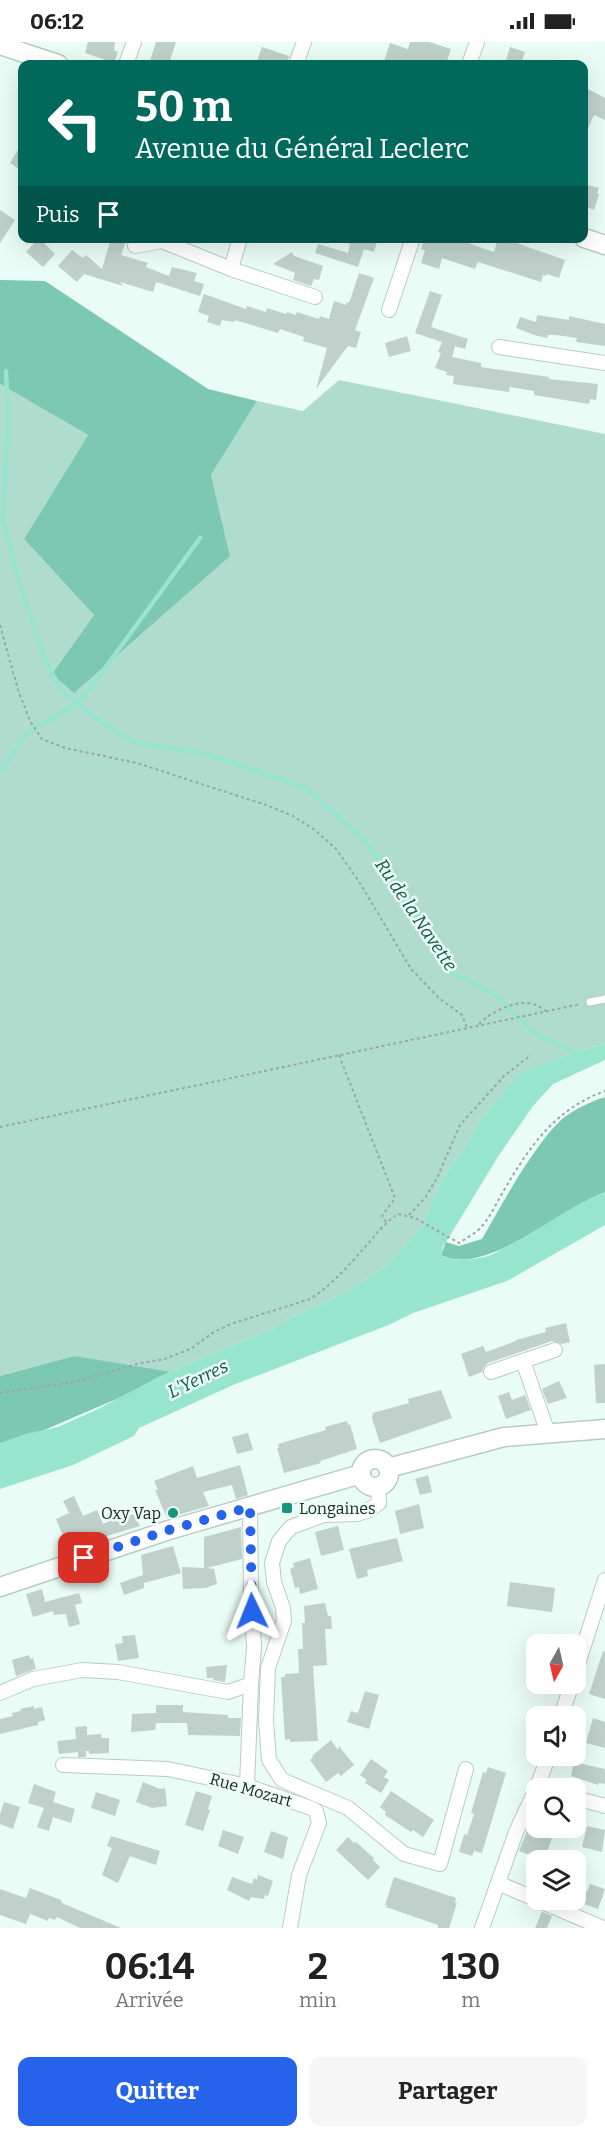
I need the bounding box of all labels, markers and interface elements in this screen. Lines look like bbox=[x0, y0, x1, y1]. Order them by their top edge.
text: 06:12 bbox=[30, 8, 84, 35]
text: 50 m bbox=[135, 82, 232, 132]
icon: left bbox=[36, 84, 114, 162]
text: Avenue du Général Leclerc bbox=[135, 133, 469, 165]
icon: arrive bbox=[92, 198, 125, 231]
text: Puis bbox=[36, 201, 80, 228]
water label: Ru de la Navette bbox=[370, 855, 462, 975]
water label: L'Yerres bbox=[164, 1355, 232, 1403]
place label: Longaines bbox=[299, 1499, 376, 1518]
marker: Longaines bbox=[280, 1501, 294, 1515]
place label: Oxy Vap bbox=[101, 1504, 161, 1523]
marker: Oxy Vap bbox=[166, 1506, 180, 1520]
pin bbox=[58, 1532, 109, 1583]
icon: arrive bbox=[67, 1541, 100, 1574]
position arrow bbox=[220, 1579, 284, 1643]
north arrow bbox=[526, 1634, 586, 1694]
map controls bbox=[526, 1634, 586, 1910]
button: sound bbox=[526, 1706, 586, 1766]
street label: Rue Mozart bbox=[208, 1769, 294, 1811]
button: search bbox=[526, 1778, 586, 1838]
button: layers bbox=[526, 1850, 586, 1910]
text: 06:14 bbox=[105, 1945, 195, 1989]
text: 2 bbox=[308, 1945, 328, 1989]
text: 130 bbox=[441, 1945, 500, 1989]
text: Arrivée bbox=[115, 1988, 184, 2012]
text: min bbox=[299, 1988, 337, 2012]
text: m bbox=[461, 1988, 480, 2012]
button: Quitter bbox=[18, 2057, 297, 2126]
button: Partager bbox=[309, 2057, 587, 2126]

